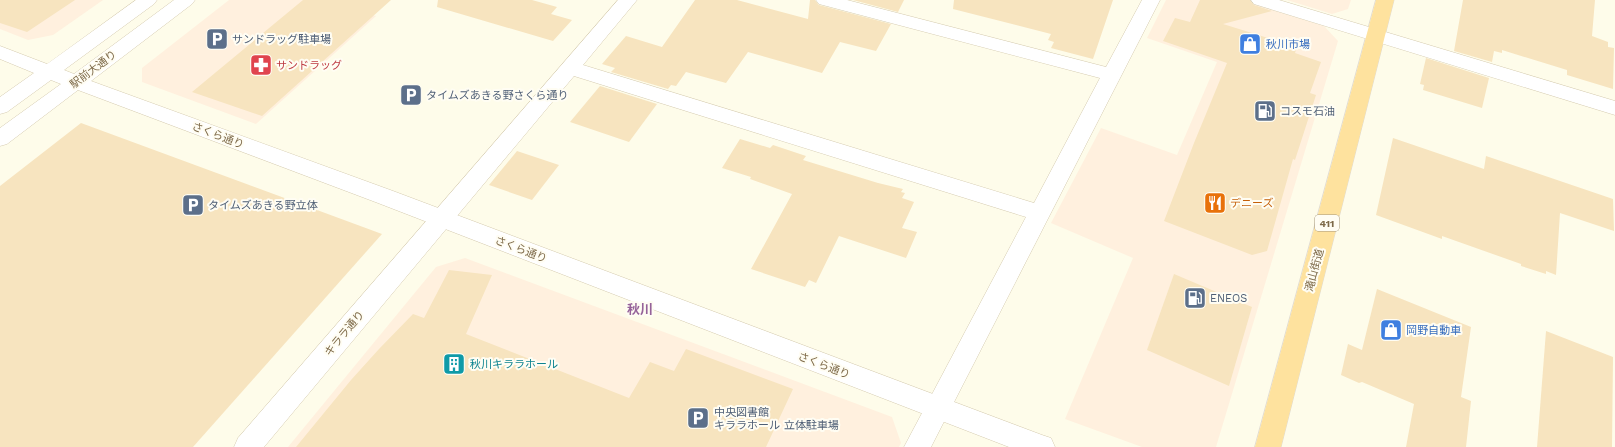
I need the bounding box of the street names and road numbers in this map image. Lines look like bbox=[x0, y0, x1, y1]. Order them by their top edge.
street label: 駅前大通り bbox=[67, 48, 119, 91]
street label: さくら通り bbox=[190, 120, 246, 151]
road number: 411 bbox=[1315, 215, 1339, 231]
street label: さくら通り bbox=[493, 234, 549, 265]
street label: 滝山街道 bbox=[1303, 247, 1326, 293]
street label: キララ通り bbox=[322, 308, 367, 359]
street label: さくら通り bbox=[796, 350, 852, 381]

